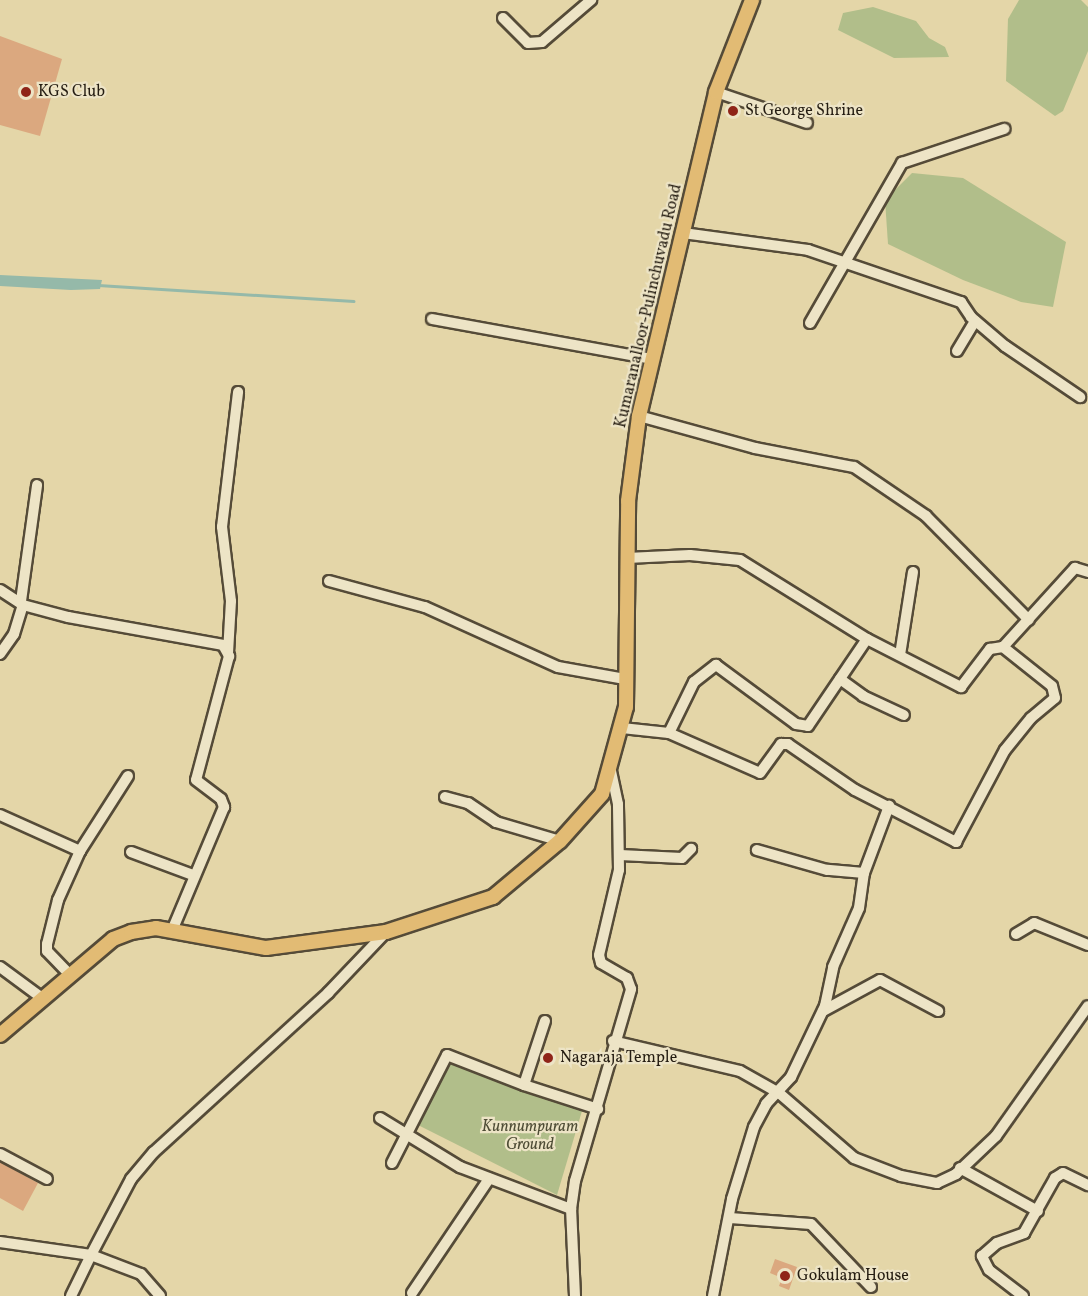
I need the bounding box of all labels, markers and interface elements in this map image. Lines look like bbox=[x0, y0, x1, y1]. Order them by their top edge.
place label: KGS Club bbox=[38, 82, 105, 102]
marker: KGS Club bbox=[19, 85, 33, 99]
place label: St George Shrine bbox=[745, 101, 863, 121]
marker: St George Shrine bbox=[726, 104, 740, 118]
street label: Kumaranalloor-Pulinchuvadu Road bbox=[612, 182, 686, 430]
place label: Nagaraja Temple bbox=[560, 1048, 678, 1068]
marker: Nagaraja Temple bbox=[541, 1051, 555, 1065]
park label: Kunnumpuram Ground bbox=[482, 1117, 578, 1155]
place label: Gokulam House bbox=[797, 1266, 909, 1286]
marker: Gokulam House bbox=[778, 1269, 792, 1283]

